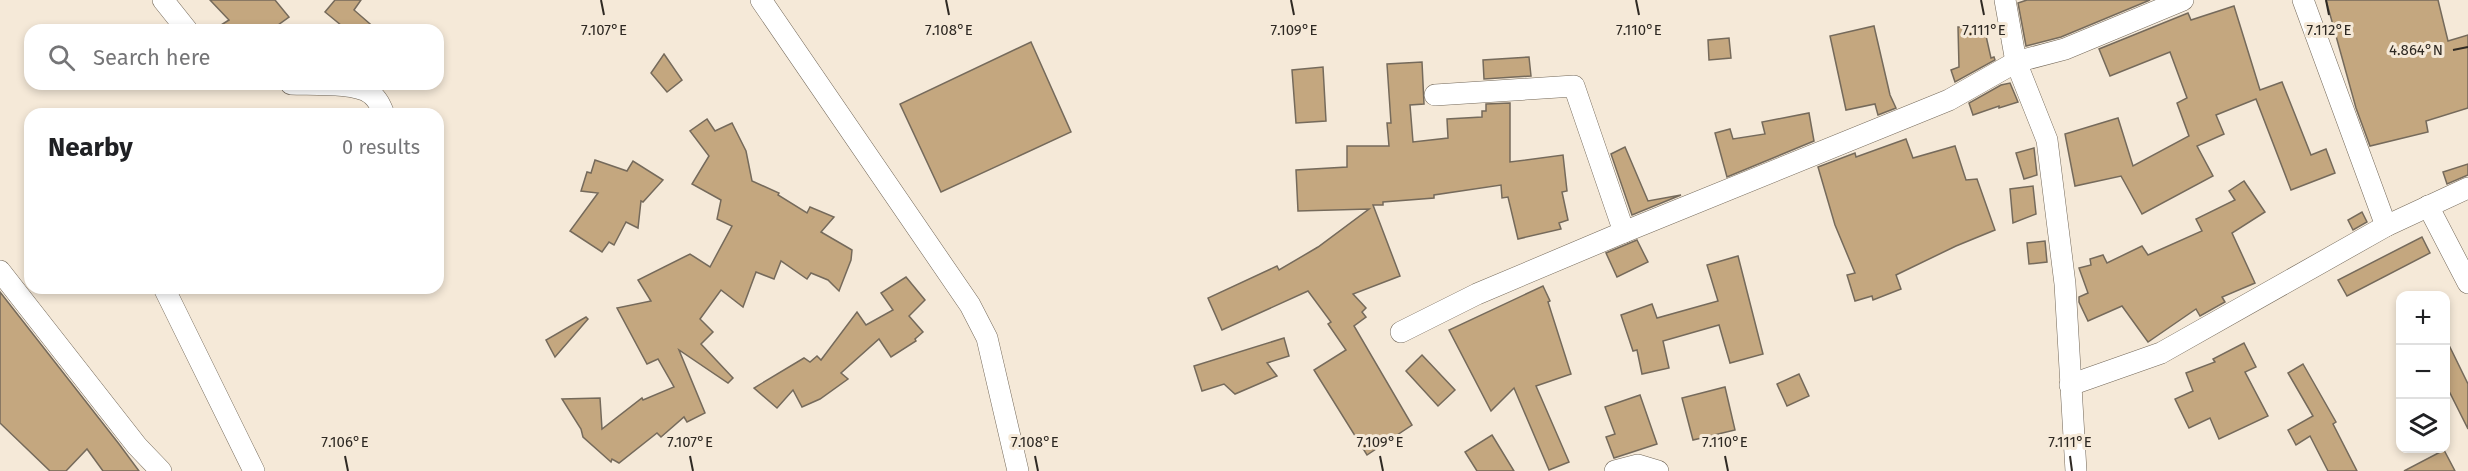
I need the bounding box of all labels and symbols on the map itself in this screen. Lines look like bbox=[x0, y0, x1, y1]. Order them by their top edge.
text: 7.107°E bbox=[581, 21, 627, 39]
text: 7.108°E bbox=[925, 21, 973, 39]
text: 7.109°E bbox=[1270, 21, 1318, 39]
text: 7.110°E bbox=[1616, 21, 1662, 39]
text: 7.111°E bbox=[1962, 21, 2006, 39]
text: 7.112°E bbox=[2307, 21, 2351, 39]
text: 4.864°N bbox=[2389, 41, 2443, 59]
text: 7.106°E bbox=[321, 433, 369, 451]
text: 7.107°E bbox=[667, 433, 713, 451]
text: 7.108°E bbox=[1011, 433, 1059, 451]
text: 7.109°E bbox=[1356, 433, 1404, 451]
text: 7.110°E bbox=[1702, 433, 1748, 451]
text: 7.111°E bbox=[2048, 433, 2092, 451]

